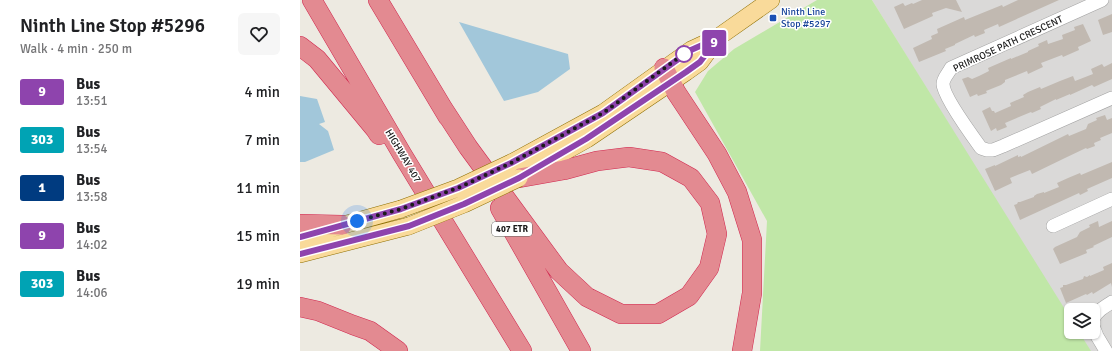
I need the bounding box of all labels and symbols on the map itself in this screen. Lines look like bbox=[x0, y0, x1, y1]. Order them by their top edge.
place label: Ninth Line Stop #5297 bbox=[781, 6, 831, 30]
marker: Ninth Line Stop #5297 bbox=[768, 13, 778, 23]
street label: PRIMROSE PATH CRESCENT bbox=[951, 13, 1065, 75]
line badge: 9 bbox=[701, 30, 727, 56]
unlabelled marker bbox=[675, 45, 693, 63]
street label: HIGHWAY 407 bbox=[382, 127, 424, 185]
your location bbox=[347, 211, 367, 231]
road number: 407 ETR bbox=[492, 222, 532, 236]

